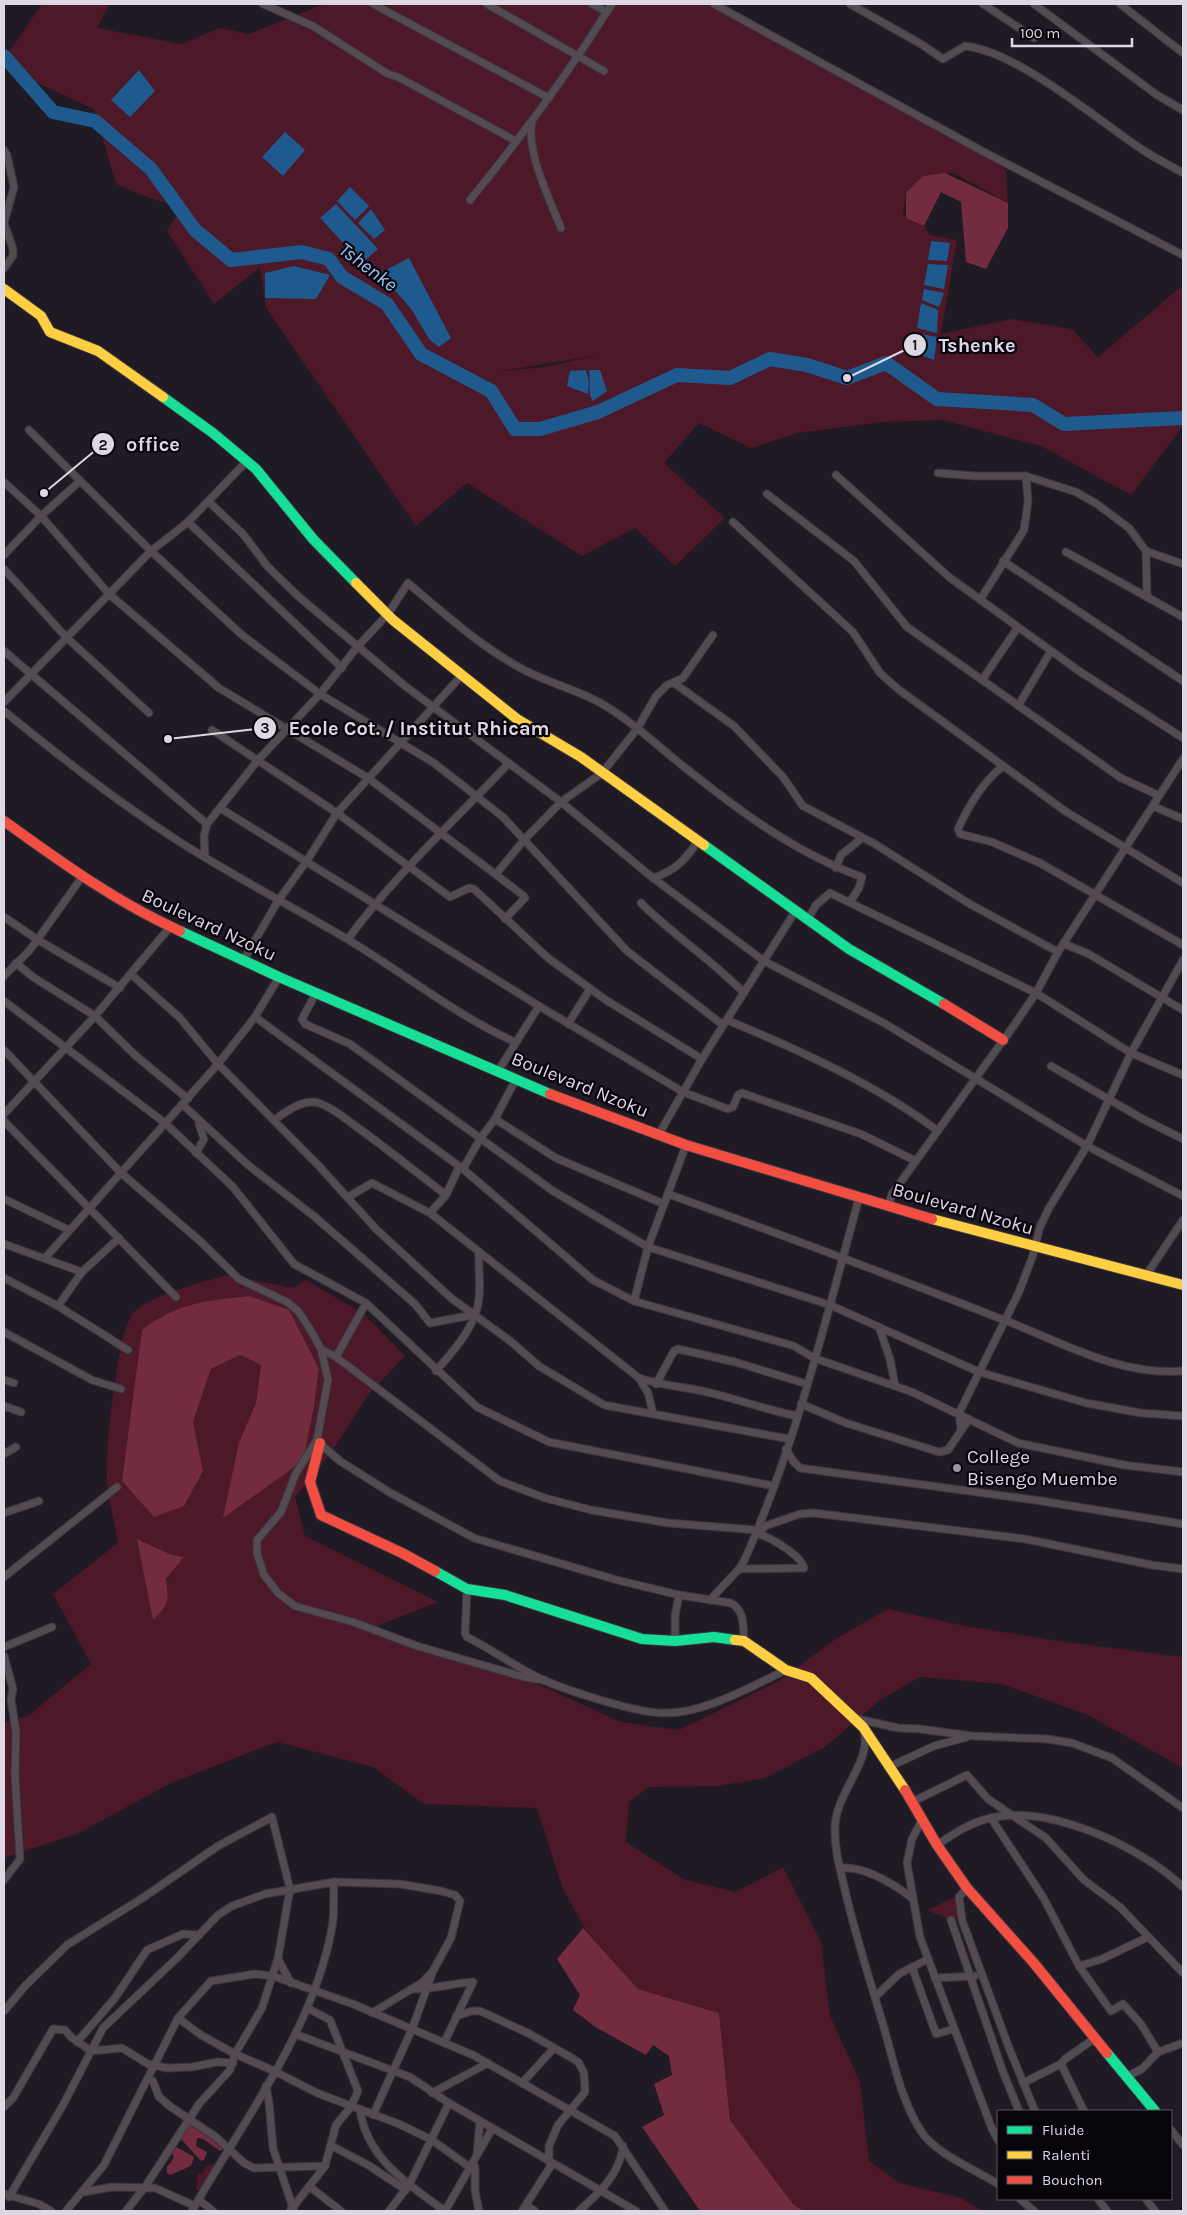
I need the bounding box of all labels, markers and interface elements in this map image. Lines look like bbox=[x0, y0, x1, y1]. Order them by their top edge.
scale bar bbox=[1012, 15, 1132, 47]
text: 100 m bbox=[1020, 24, 1060, 42]
water label: Tshenke bbox=[334, 238, 402, 296]
callout: Tshenke bbox=[903, 328, 1025, 363]
text: Tshenke bbox=[938, 334, 1016, 357]
text: 1 bbox=[912, 336, 918, 354]
callout: office bbox=[91, 427, 190, 462]
text: office bbox=[126, 433, 180, 456]
text: 2 bbox=[98, 436, 108, 454]
callout: Ecole Cot. / Institut Rhicam bbox=[253, 710, 559, 745]
text: Ecole Cot. / Institut Rhicam bbox=[288, 717, 550, 740]
text: 3 bbox=[260, 719, 270, 737]
street label: Boulevard Nzoku bbox=[138, 884, 280, 966]
street label: Boulevard Nzoku bbox=[508, 1047, 652, 1123]
street label: Boulevard Nzoku bbox=[890, 1178, 1036, 1240]
place label: College Bisengo Muembe bbox=[967, 1446, 1117, 1490]
marker: College Bisengo Muembe bbox=[951, 1462, 963, 1474]
legend bbox=[997, 2110, 1172, 2200]
text: Fluide bbox=[1042, 2121, 1084, 2139]
text: Ralenti bbox=[1042, 2146, 1091, 2164]
text: Bouchon bbox=[1042, 2171, 1103, 2189]

